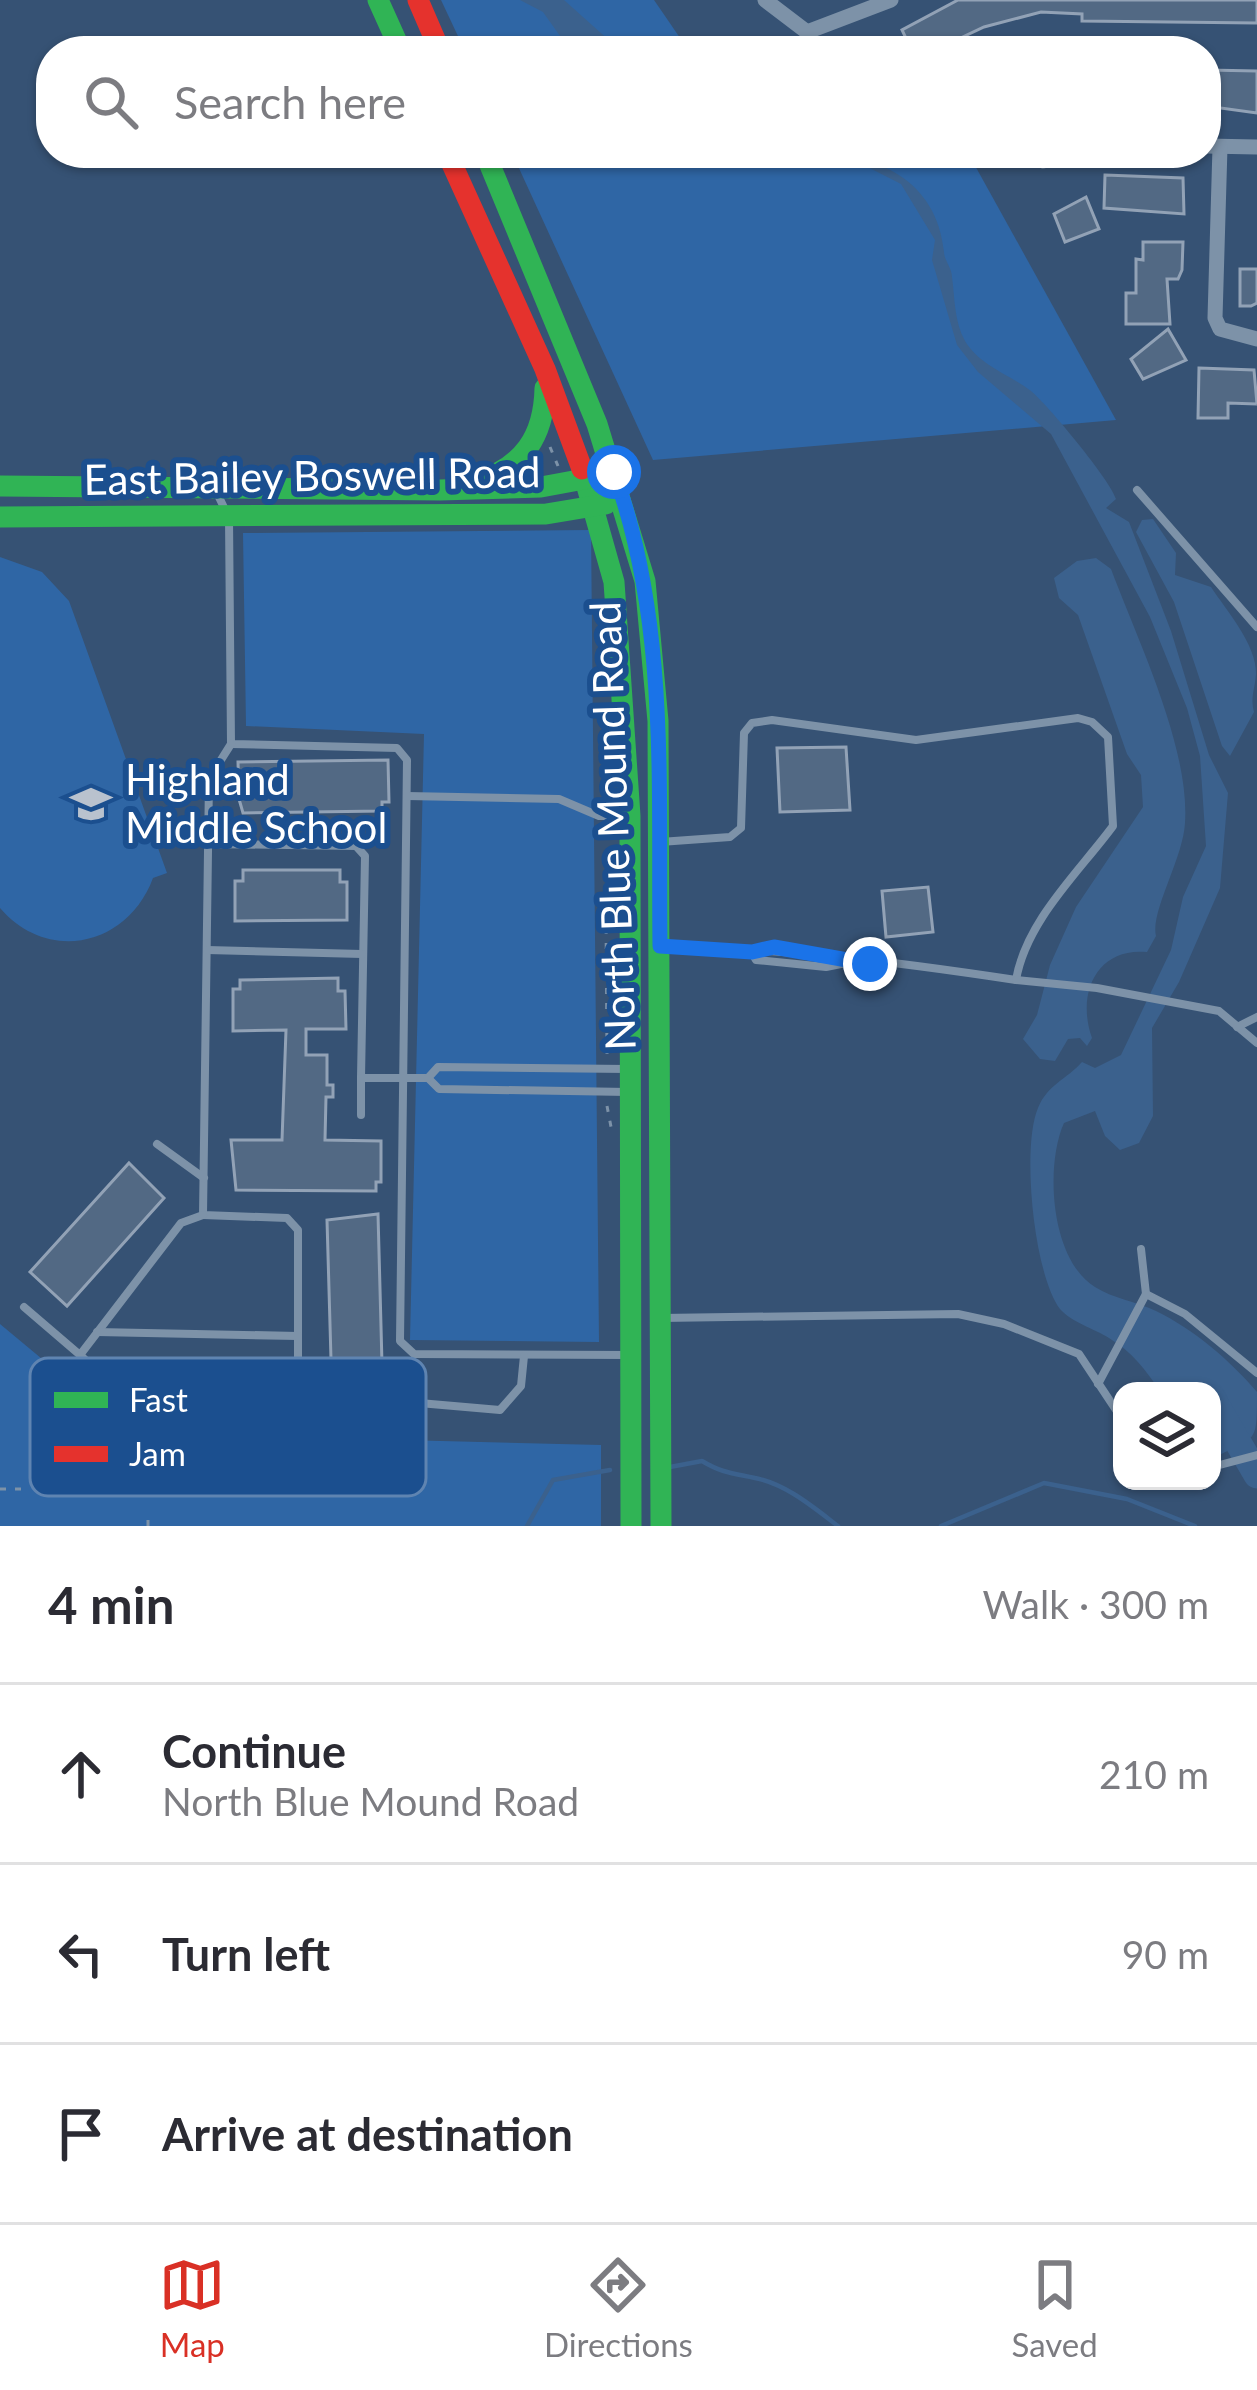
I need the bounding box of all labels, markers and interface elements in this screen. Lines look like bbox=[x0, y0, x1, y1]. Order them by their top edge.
search box bbox=[36, 36, 1221, 168]
icon: search bbox=[78, 69, 144, 135]
text: Search here bbox=[174, 75, 406, 129]
route start bbox=[587, 445, 641, 499]
street label: East Bailey Boswell Road bbox=[83, 446, 541, 504]
street label: North Blue Mound Road bbox=[579, 601, 645, 1051]
place label: Highland Middle School bbox=[125, 754, 387, 852]
school or university icon: Highland Middle School bbox=[68, 781, 114, 827]
route end bbox=[843, 937, 897, 991]
legend bbox=[30, 1358, 426, 1496]
text: Fast bbox=[129, 1379, 188, 1419]
map controls bbox=[1113, 1382, 1221, 1490]
button: layers bbox=[1113, 1382, 1221, 1490]
text: Jam bbox=[129, 1433, 186, 1473]
text: 4 min bbox=[48, 1574, 174, 1635]
text: Walk · 300 m bbox=[982, 1581, 1209, 1627]
text: Continue bbox=[162, 1724, 346, 1778]
icon: ahead bbox=[48, 1741, 114, 1807]
text: 210 m bbox=[1099, 1751, 1209, 1797]
text: North Blue Mound Road bbox=[162, 1778, 579, 1824]
icon: left bbox=[48, 1921, 114, 1987]
text: Turn left bbox=[162, 1927, 330, 1981]
text: 90 m bbox=[1122, 1931, 1209, 1977]
icon: arrive bbox=[48, 2101, 114, 2167]
text: Arrive at destination bbox=[162, 2107, 573, 2161]
tab: Map bbox=[159, 2252, 225, 2364]
tab: Directions bbox=[544, 2252, 693, 2364]
tab: Saved bbox=[1011, 2252, 1098, 2364]

